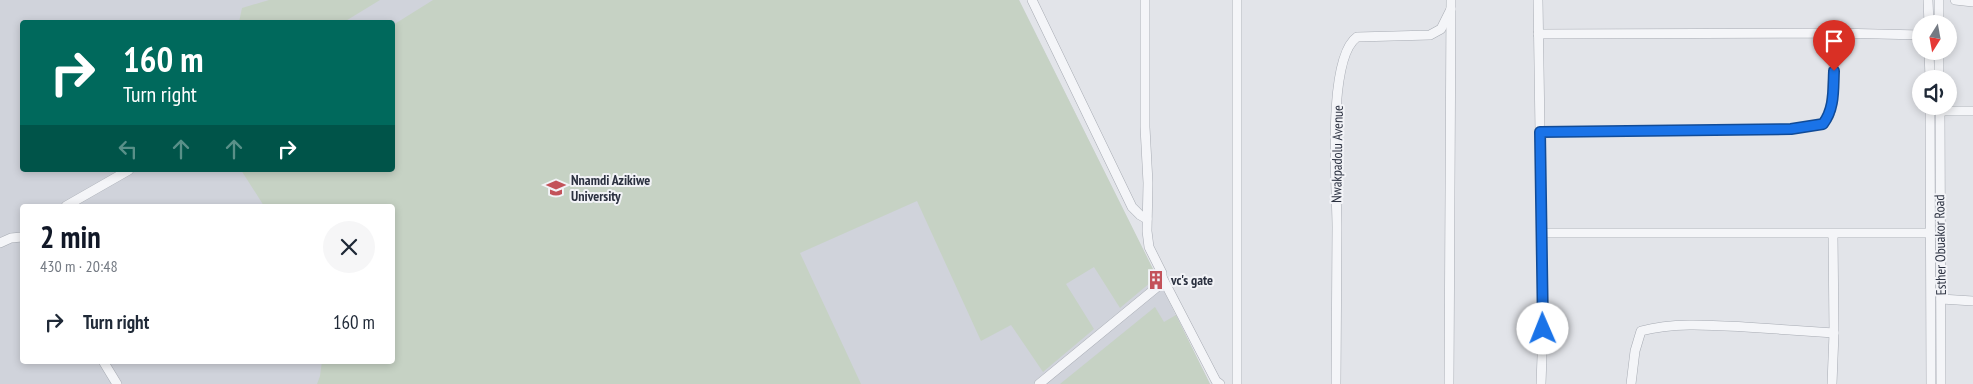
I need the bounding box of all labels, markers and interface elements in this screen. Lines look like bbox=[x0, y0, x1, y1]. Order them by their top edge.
north arrow bbox=[1912, 15, 1958, 60]
map controls bbox=[1912, 15, 1957, 115]
pin bbox=[1813, 20, 1855, 71]
icon: arrive bbox=[1820, 27, 1848, 55]
text: 160 m bbox=[123, 36, 204, 82]
icon: right bbox=[40, 40, 105, 105]
button: sound bbox=[1912, 70, 1957, 115]
text: Turn right bbox=[123, 80, 197, 108]
street label: Nwakpadolu Avenue bbox=[1327, 105, 1347, 203]
icon: left bbox=[114, 135, 142, 163]
icon: ahead bbox=[167, 135, 195, 163]
icon: ahead bbox=[220, 135, 248, 163]
icon: right bbox=[273, 135, 301, 163]
place label: Nnamdi Azikiwe University bbox=[571, 171, 650, 205]
school or university icon: Nnamdi Azikiwe University bbox=[545, 177, 567, 199]
street label: Esther Obuakor Road bbox=[1930, 194, 1950, 296]
text: 2 min bbox=[40, 217, 101, 256]
button: close bbox=[323, 221, 375, 273]
text: 430 m · 20:48 bbox=[40, 256, 118, 276]
building icon: vc's gate bbox=[1145, 269, 1167, 291]
place label: vc's gate bbox=[1170, 271, 1213, 289]
position arrow bbox=[1516, 302, 1568, 354]
icon: right bbox=[40, 308, 68, 336]
text: Turn right bbox=[83, 310, 149, 334]
text: 160 m bbox=[333, 310, 375, 334]

